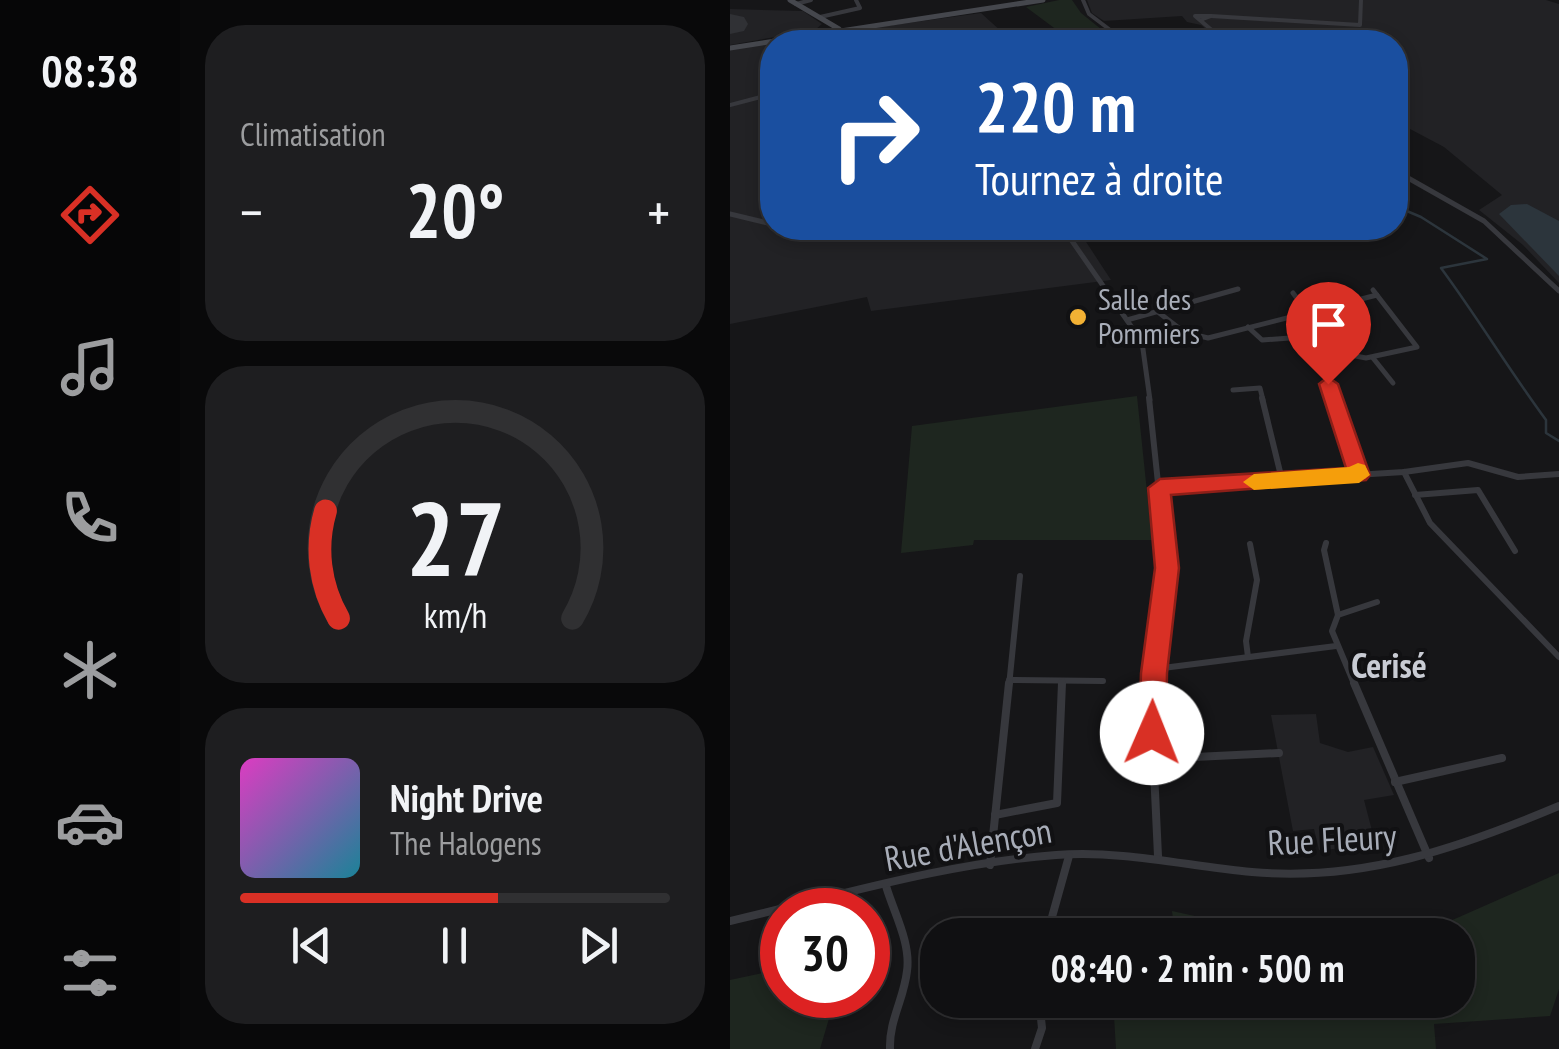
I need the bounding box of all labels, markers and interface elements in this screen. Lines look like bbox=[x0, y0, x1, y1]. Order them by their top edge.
text: 08:38 bbox=[41, 41, 139, 99]
text: 220 m bbox=[975, 61, 1136, 151]
icon: right bbox=[810, 70, 940, 200]
text: Climatisation bbox=[240, 113, 386, 155]
text: Tournez à droite bbox=[975, 149, 1224, 207]
text: 20° bbox=[405, 162, 505, 259]
text: − bbox=[240, 176, 263, 247]
text: + bbox=[647, 176, 670, 247]
icon: directions bbox=[55, 180, 125, 250]
place label: Salle des Pommiers bbox=[1098, 279, 1200, 352]
pin bbox=[1286, 282, 1371, 385]
icon: arrive bbox=[1301, 297, 1356, 352]
marker: Salle des Pommiers bbox=[1067, 306, 1089, 328]
icon: music bbox=[55, 332, 125, 402]
text: 27 bbox=[405, 470, 505, 605]
icon: phone bbox=[55, 483, 125, 553]
text: km/h bbox=[423, 592, 487, 638]
icon: climate bbox=[55, 635, 125, 705]
district label: Cerisé bbox=[1351, 642, 1427, 688]
position arrow bbox=[1100, 681, 1204, 785]
text: Night Drive bbox=[390, 773, 543, 822]
icon: car bbox=[55, 787, 125, 857]
street label: Rue d'Alençon bbox=[881, 807, 1055, 881]
street label: Rue Fleury bbox=[1266, 813, 1398, 865]
text: The Halogens bbox=[390, 822, 542, 864]
speed limit sign: 30 bbox=[760, 888, 890, 1018]
icon: previous bbox=[284, 918, 339, 973]
icon: pause bbox=[427, 918, 482, 973]
icon: next bbox=[571, 918, 626, 973]
icon: filters bbox=[55, 938, 125, 1008]
text: 08:40 · 2 min · 500 m bbox=[1051, 943, 1344, 992]

